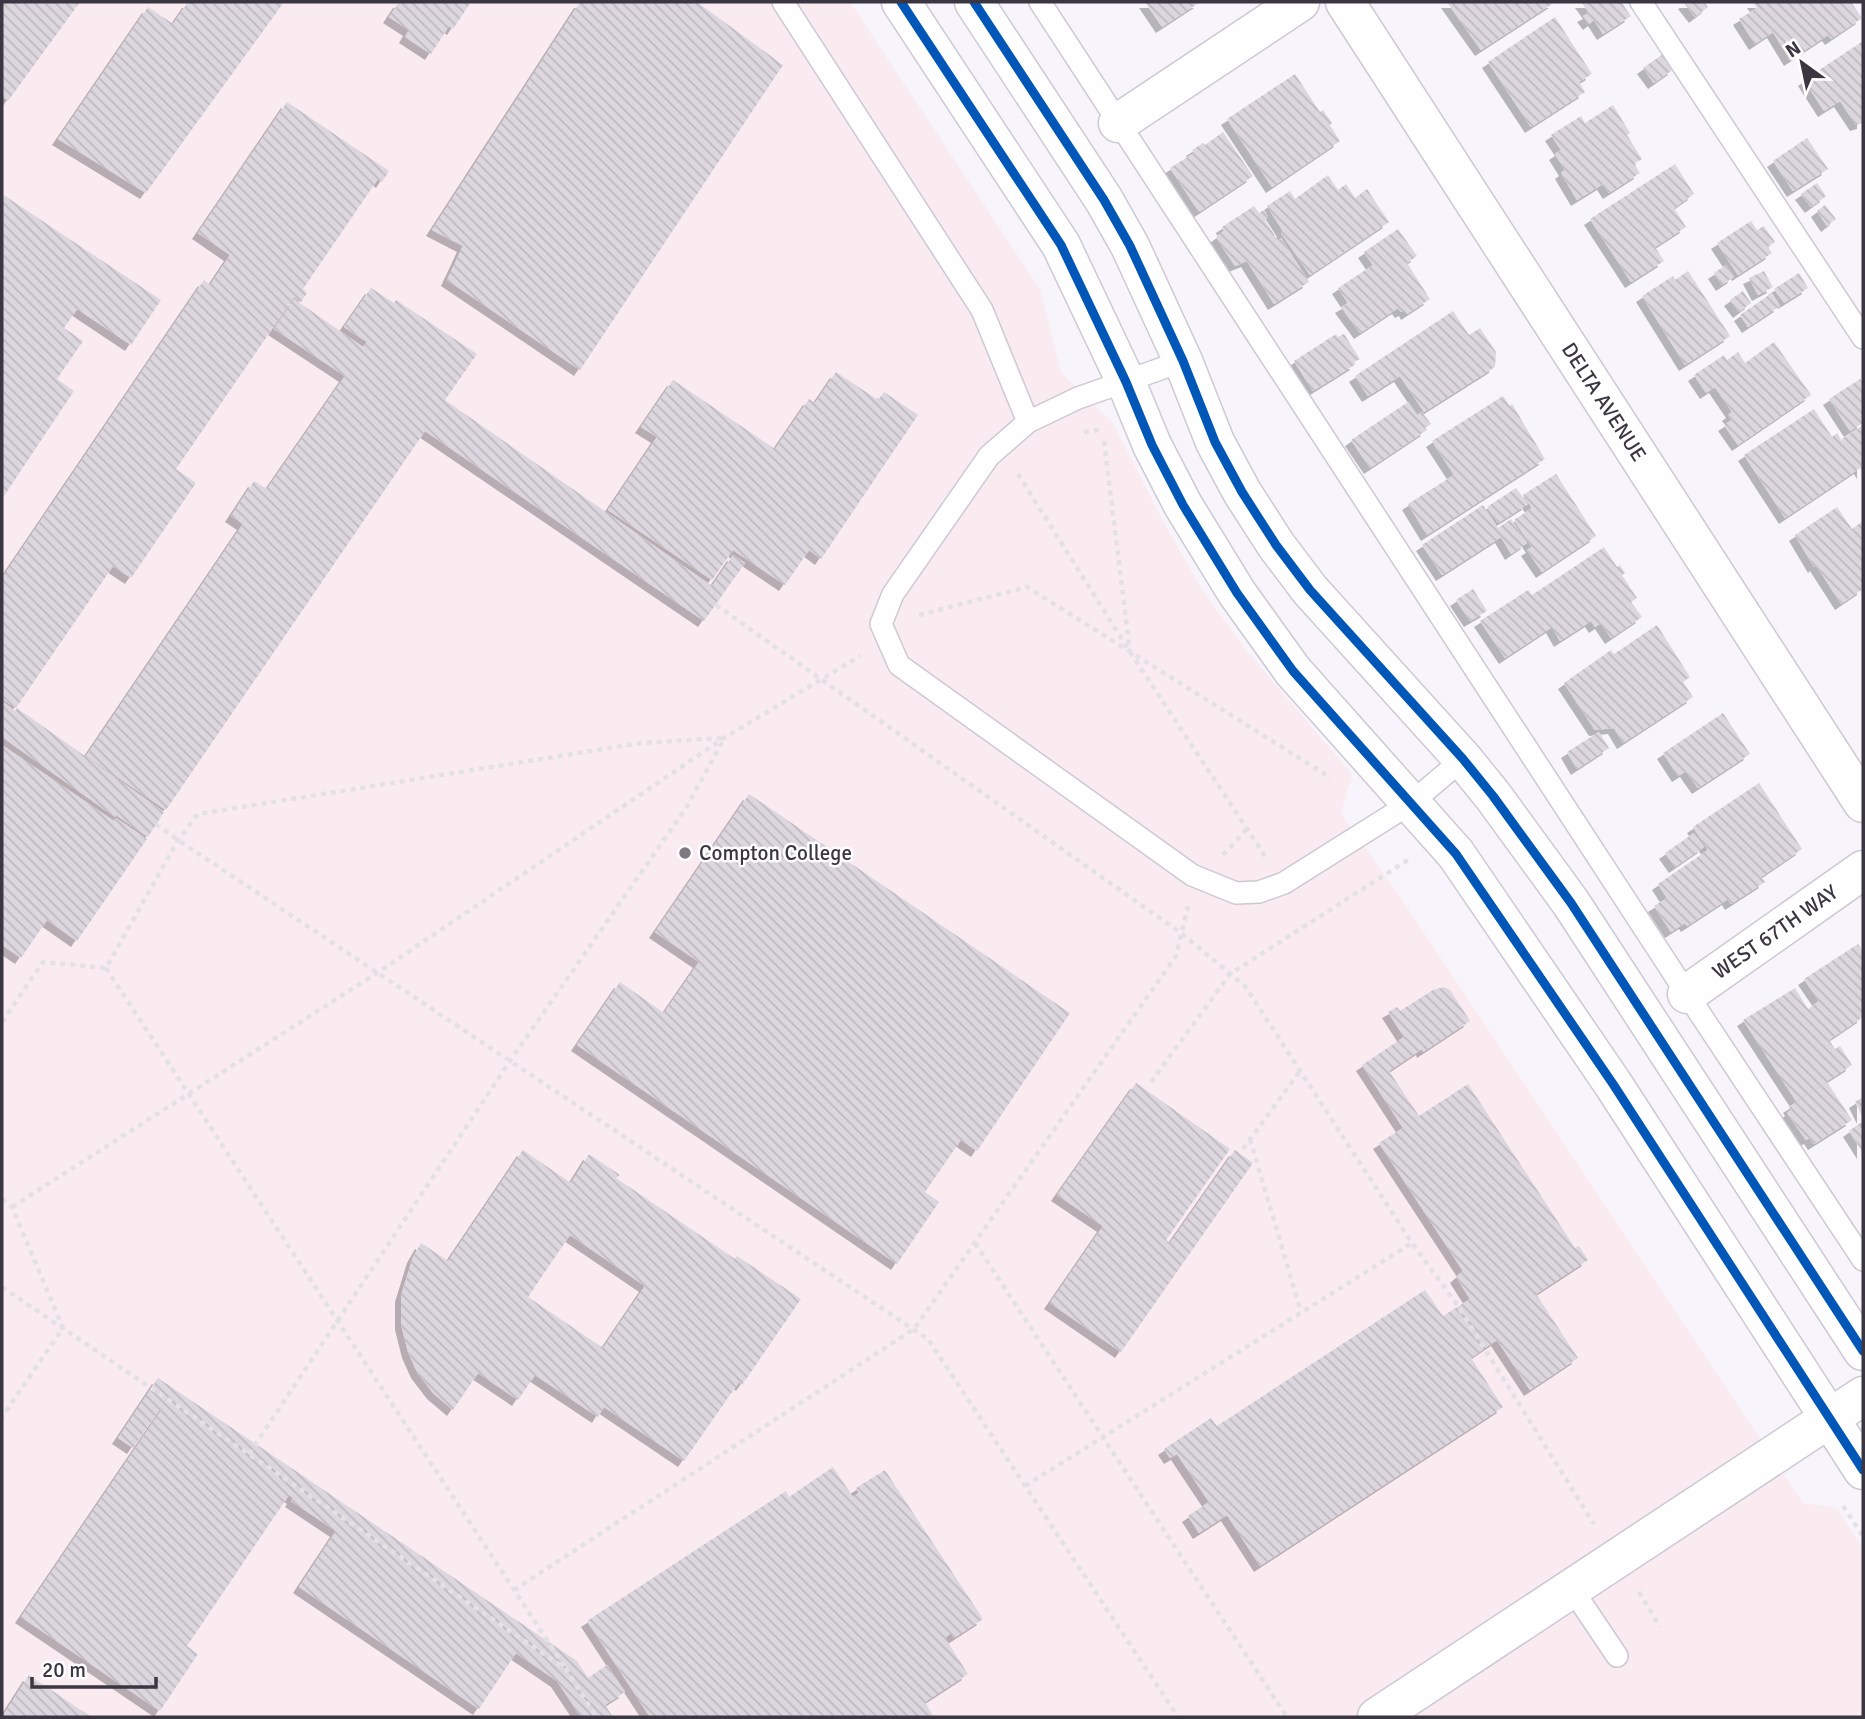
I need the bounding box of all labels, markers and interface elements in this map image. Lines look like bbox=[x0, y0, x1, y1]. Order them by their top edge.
north arrow bbox=[1767, 28, 1837, 98]
text: N bbox=[1781, 36, 1805, 63]
street label: DELTA AVENUE bbox=[1556, 338, 1652, 466]
place label: Compton College bbox=[699, 840, 852, 866]
marker: Compton College bbox=[677, 845, 693, 861]
street label: WEST 67TH WAY bbox=[1707, 879, 1843, 985]
scale bar bbox=[32, 1646, 156, 1690]
text: 20 m bbox=[42, 1657, 86, 1683]

